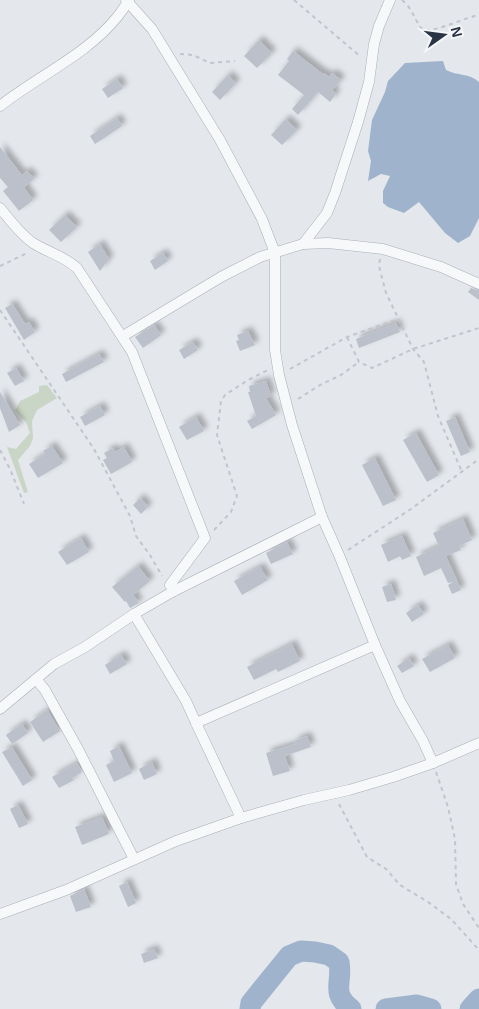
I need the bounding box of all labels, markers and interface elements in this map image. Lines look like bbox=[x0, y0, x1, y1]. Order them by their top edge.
north arrow bbox=[419, 10, 469, 60]
text: N bbox=[448, 25, 466, 39]

